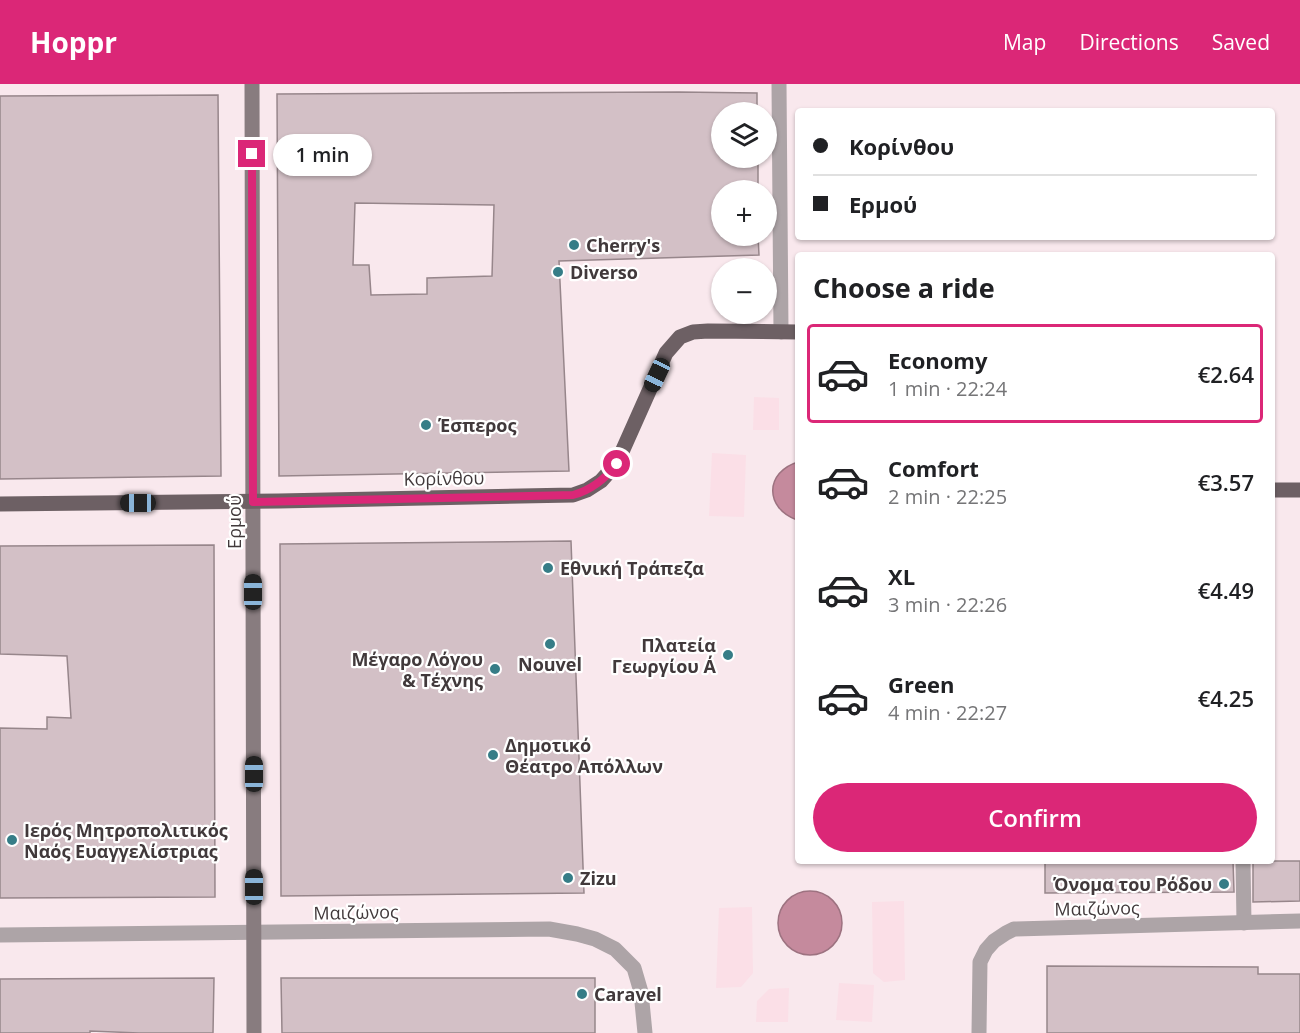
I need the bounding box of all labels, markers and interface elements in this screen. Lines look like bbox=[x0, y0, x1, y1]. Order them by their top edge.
text: Hoppr bbox=[30, 23, 117, 61]
text: Map bbox=[1003, 28, 1046, 56]
text: Directions bbox=[1079, 28, 1179, 56]
text: Saved bbox=[1212, 28, 1270, 56]
map controls bbox=[711, 102, 777, 324]
button: layers bbox=[711, 102, 777, 168]
text: Κορίνθου bbox=[849, 131, 954, 161]
callout: 1 min bbox=[273, 133, 372, 175]
route end bbox=[238, 140, 265, 167]
text: 1 min bbox=[296, 141, 350, 168]
button: + bbox=[711, 180, 777, 246]
text: Ερμού bbox=[849, 189, 917, 219]
place label: Cherry's bbox=[586, 233, 660, 257]
marker: Cherry's bbox=[567, 238, 581, 252]
button: − bbox=[711, 258, 777, 324]
place label: Diverso bbox=[570, 260, 638, 284]
marker: Diverso bbox=[551, 265, 565, 279]
text: Choose a ride bbox=[813, 269, 995, 306]
text: Economy bbox=[888, 345, 987, 375]
icon: car bbox=[816, 347, 870, 401]
car bbox=[641, 355, 673, 395]
text: €2.64 bbox=[1198, 359, 1254, 389]
text: 1 min · 22:24 bbox=[888, 375, 1007, 402]
place label: Έσπερος bbox=[438, 413, 516, 437]
marker: Έσπερος bbox=[419, 418, 433, 432]
route start bbox=[603, 450, 630, 477]
text: Comfort bbox=[888, 453, 979, 483]
icon: car bbox=[816, 455, 870, 509]
street label: Κορίνθου bbox=[403, 465, 485, 491]
text: €3.57 bbox=[1198, 467, 1254, 497]
text: 2 min · 22:25 bbox=[888, 483, 1007, 510]
car bbox=[120, 494, 156, 512]
street label: Ερμού bbox=[222, 495, 246, 549]
place label: Εθνική Τράπεζα bbox=[560, 556, 704, 580]
marker: Εθνική Τράπεζα bbox=[541, 561, 555, 575]
text: XL bbox=[888, 561, 915, 591]
icon: car bbox=[816, 563, 870, 617]
car bbox=[244, 574, 262, 610]
text: €4.49 bbox=[1198, 575, 1254, 605]
text: 3 min · 22:26 bbox=[888, 591, 1007, 618]
place label: Πλατεία Γεωργίου Α΄ bbox=[612, 633, 717, 678]
marker: Nouvel bbox=[543, 637, 557, 651]
place label: Μέγαρο Λόγου & Τέχνης bbox=[351, 647, 483, 692]
marker: Πλατεία Γεωργίου Α΄ bbox=[721, 648, 735, 662]
place label: Nouvel bbox=[518, 652, 582, 676]
marker: Μέγαρο Λόγου & Τέχνης bbox=[488, 662, 502, 676]
text: Green bbox=[888, 669, 954, 699]
icon: car bbox=[816, 671, 870, 725]
text: €4.25 bbox=[1198, 683, 1254, 713]
text: 4 min · 22:27 bbox=[888, 699, 1007, 726]
place label: Δημοτικό Θέατρο Απόλλων bbox=[505, 733, 663, 778]
marker: Δημοτικό Θέατρο Απόλλων bbox=[486, 748, 500, 762]
car bbox=[245, 756, 263, 792]
button: Confirm bbox=[813, 783, 1257, 852]
place label: Ιερός Μητροπολιτικός Ναός Ευαγγελίστριας bbox=[24, 818, 228, 863]
marker: Ιερός Μητροπολιτικός Ναός Ευαγγελίστριας bbox=[5, 833, 19, 847]
place label: Zizu bbox=[580, 866, 617, 890]
car bbox=[245, 869, 263, 905]
marker: Zizu bbox=[561, 871, 575, 885]
place label: Όνομα του Ρόδου bbox=[1053, 872, 1212, 896]
marker: Όνομα του Ρόδου bbox=[1217, 877, 1231, 891]
street label: Μαιζώνος bbox=[1054, 895, 1140, 921]
street label: Μαιζώνος bbox=[313, 899, 399, 925]
place label: Caravel bbox=[594, 982, 662, 1006]
marker: Caravel bbox=[575, 987, 589, 1001]

